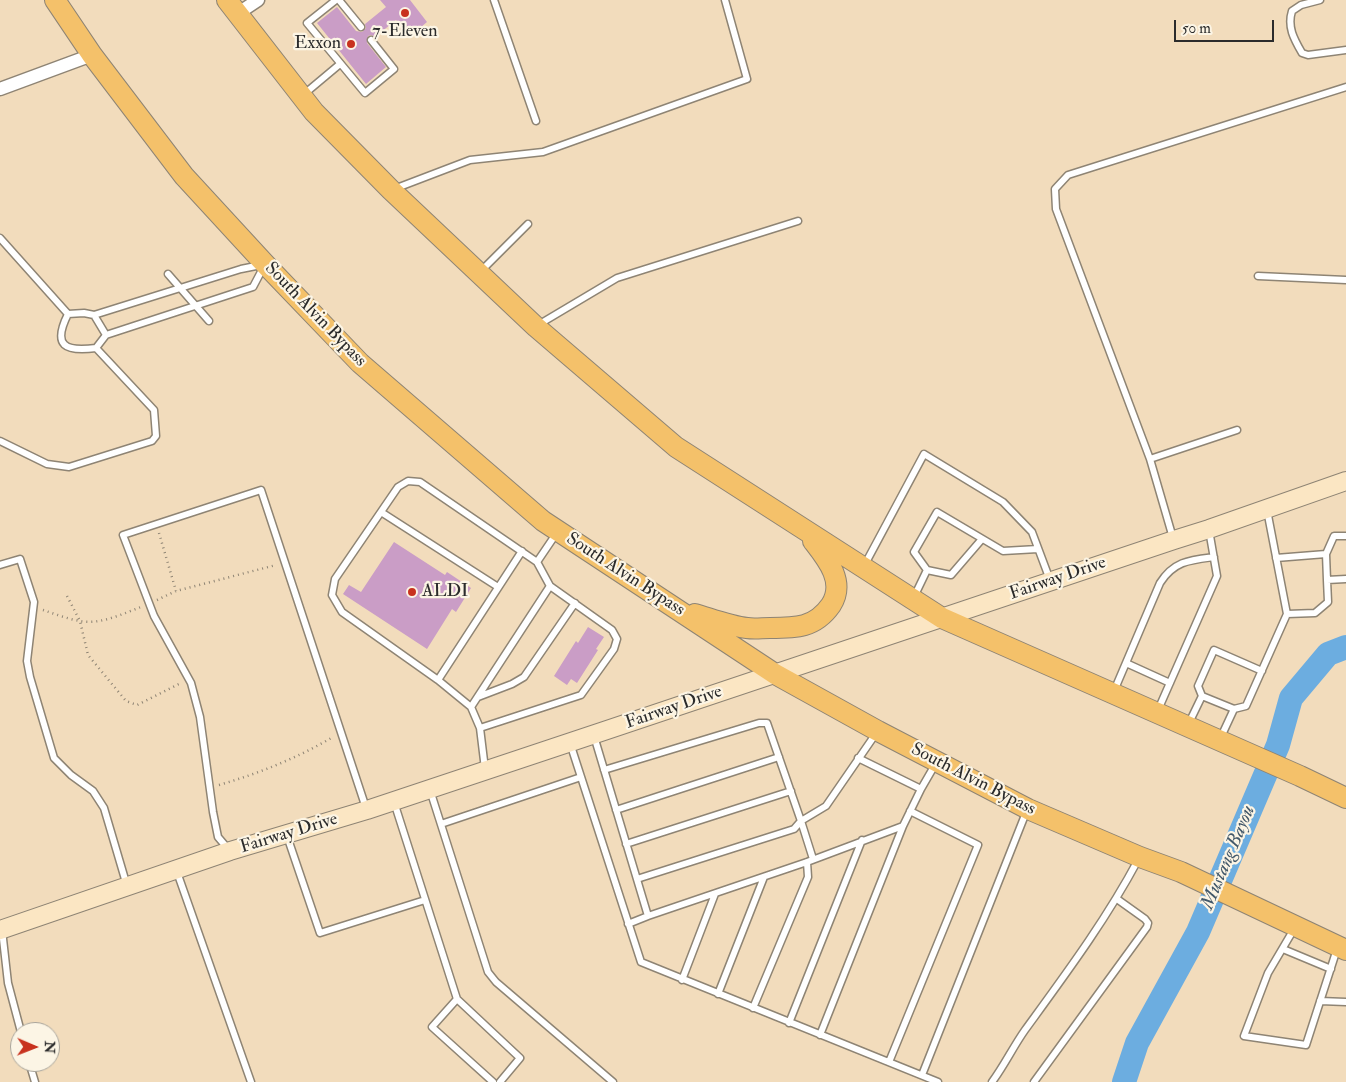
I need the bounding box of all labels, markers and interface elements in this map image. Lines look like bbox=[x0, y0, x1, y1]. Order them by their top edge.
marker: 7-Eleven bbox=[399, 7, 411, 19]
scale bar bbox=[1176, 10, 1276, 42]
text: 50 m bbox=[1182, 19, 1211, 38]
place label: 7-Eleven bbox=[372, 21, 438, 43]
place label: Exxon bbox=[294, 33, 341, 55]
marker: Exxon bbox=[345, 38, 357, 50]
street label: South Alvin Bypass bbox=[260, 258, 370, 372]
street label: South Alvin Bypass bbox=[562, 529, 688, 621]
street label: Fairway Drive bbox=[1007, 552, 1109, 606]
place label: ALDI bbox=[422, 581, 468, 603]
marker: ALDI bbox=[406, 586, 418, 598]
street label: Fairway Drive bbox=[623, 681, 725, 735]
street label: South Alvin Bypass bbox=[907, 739, 1039, 821]
water label: Mustang Bayou bbox=[1197, 803, 1261, 913]
street label: Fairway Drive bbox=[238, 809, 340, 859]
north arrow bbox=[10, 1022, 60, 1072]
text: N bbox=[41, 1041, 58, 1054]

